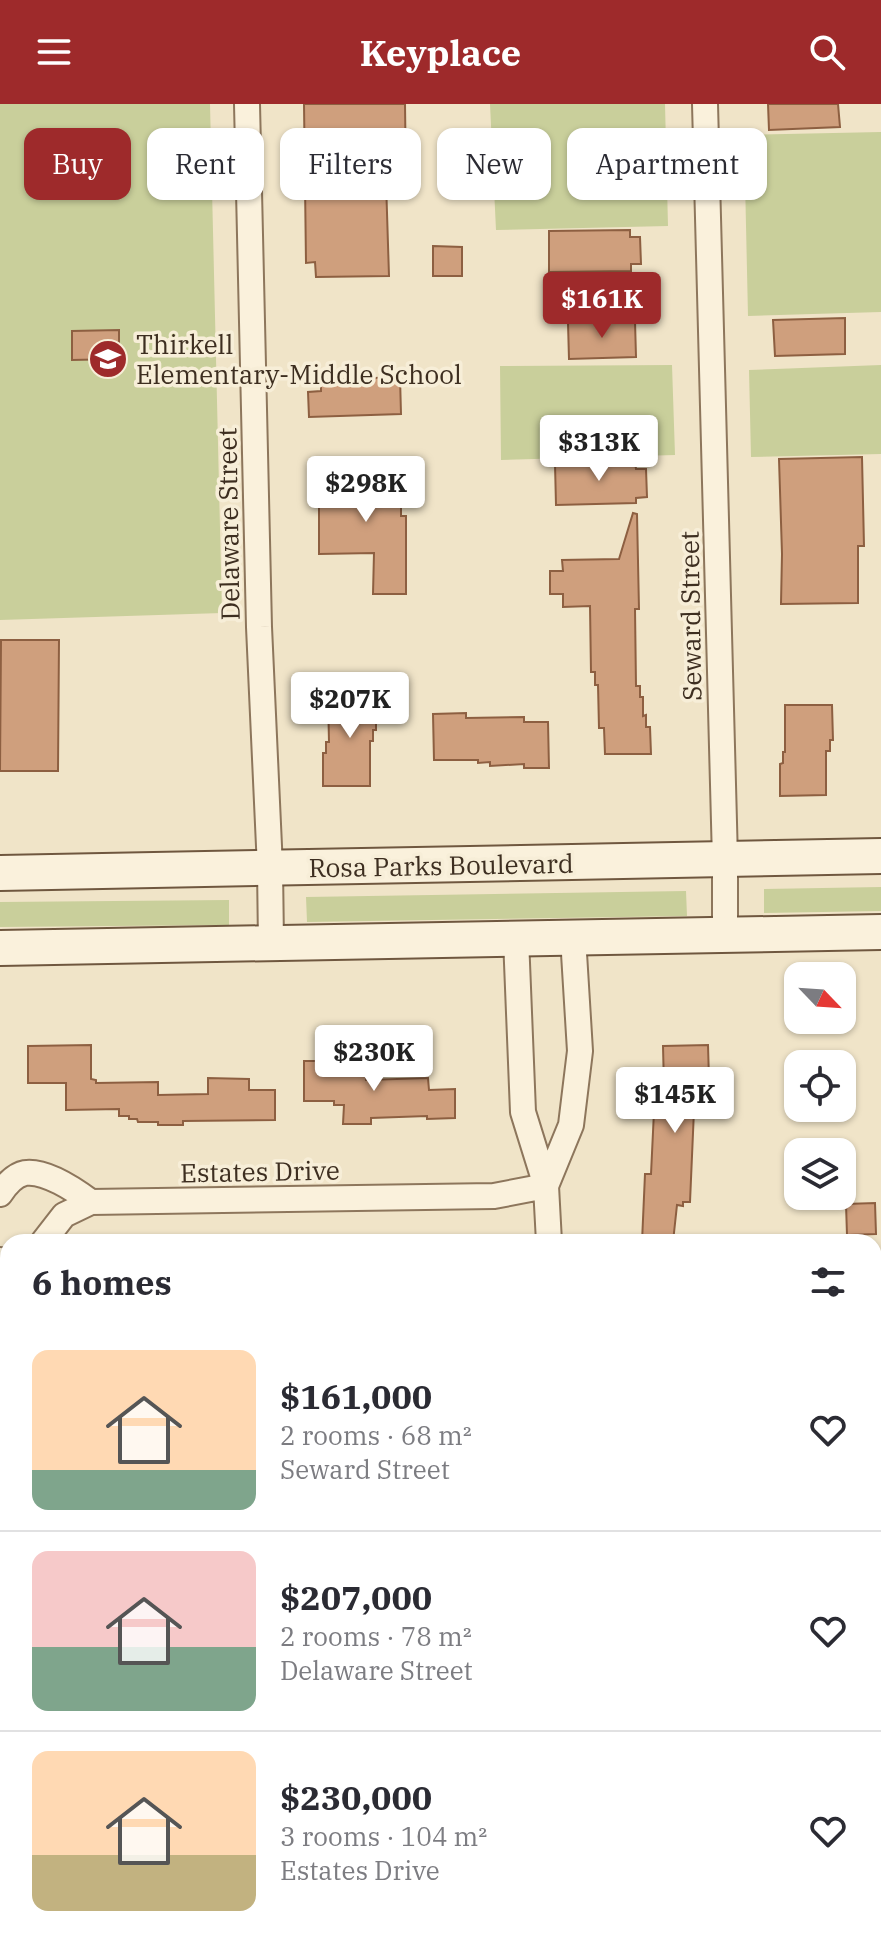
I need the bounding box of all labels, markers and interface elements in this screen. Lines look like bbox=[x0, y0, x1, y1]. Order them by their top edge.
text: Keyplace bbox=[360, 29, 521, 76]
icon: menu bbox=[32, 30, 76, 74]
icon: search bbox=[805, 30, 849, 74]
chip: Buy bbox=[24, 128, 131, 200]
chip: Rent bbox=[147, 128, 264, 200]
chip: Filters bbox=[280, 128, 421, 200]
chip: New bbox=[437, 128, 551, 200]
chip: Apartment bbox=[567, 128, 767, 200]
pin: $161K bbox=[546, 272, 658, 340]
text: $161K bbox=[561, 281, 643, 315]
place label: Thirkell Elementary-Middle School bbox=[136, 327, 462, 391]
school or university icon: Thirkell Elementary-Middle School bbox=[87, 338, 129, 380]
pin: $313K bbox=[543, 415, 655, 483]
text: $313K bbox=[558, 424, 640, 458]
street label: Delaware Street bbox=[209, 427, 247, 621]
pin: $298K bbox=[310, 456, 422, 524]
text: $298K bbox=[325, 465, 407, 499]
street label: Seward Street bbox=[672, 531, 708, 701]
pin: $207K bbox=[294, 672, 406, 740]
text: $207K bbox=[309, 681, 391, 715]
street label: Rosa Parks Boulevard bbox=[308, 846, 574, 884]
north arrow bbox=[784, 962, 856, 1034]
map controls bbox=[784, 962, 856, 1210]
pin: $230K bbox=[318, 1025, 430, 1093]
text: $230K bbox=[333, 1034, 415, 1068]
button: locate bbox=[784, 1050, 856, 1122]
pin: $145K bbox=[619, 1067, 731, 1135]
text: $145K bbox=[634, 1076, 716, 1110]
button: layers bbox=[784, 1138, 856, 1210]
street label: Estates Drive bbox=[180, 1153, 340, 1189]
text: 6 homes bbox=[32, 1260, 172, 1304]
icon: filters bbox=[806, 1260, 850, 1304]
text: $161,000 bbox=[280, 1374, 432, 1418]
icon: home bbox=[96, 1382, 192, 1478]
icon: heart bbox=[806, 1408, 850, 1452]
text: 2 rooms · 68 m² bbox=[280, 1418, 472, 1452]
text: Seward Street bbox=[280, 1452, 450, 1486]
text: $207,000 bbox=[280, 1575, 432, 1619]
icon: home bbox=[96, 1583, 192, 1679]
icon: heart bbox=[806, 1609, 850, 1653]
text: 2 rooms · 78 m² bbox=[280, 1619, 472, 1653]
text: Delaware Street bbox=[280, 1653, 473, 1687]
text: $230,000 bbox=[280, 1775, 432, 1819]
icon: home bbox=[96, 1783, 192, 1879]
icon: heart bbox=[806, 1809, 850, 1853]
text: 3 rooms · 104 m² bbox=[280, 1819, 487, 1853]
text: Estates Drive bbox=[280, 1853, 440, 1887]

